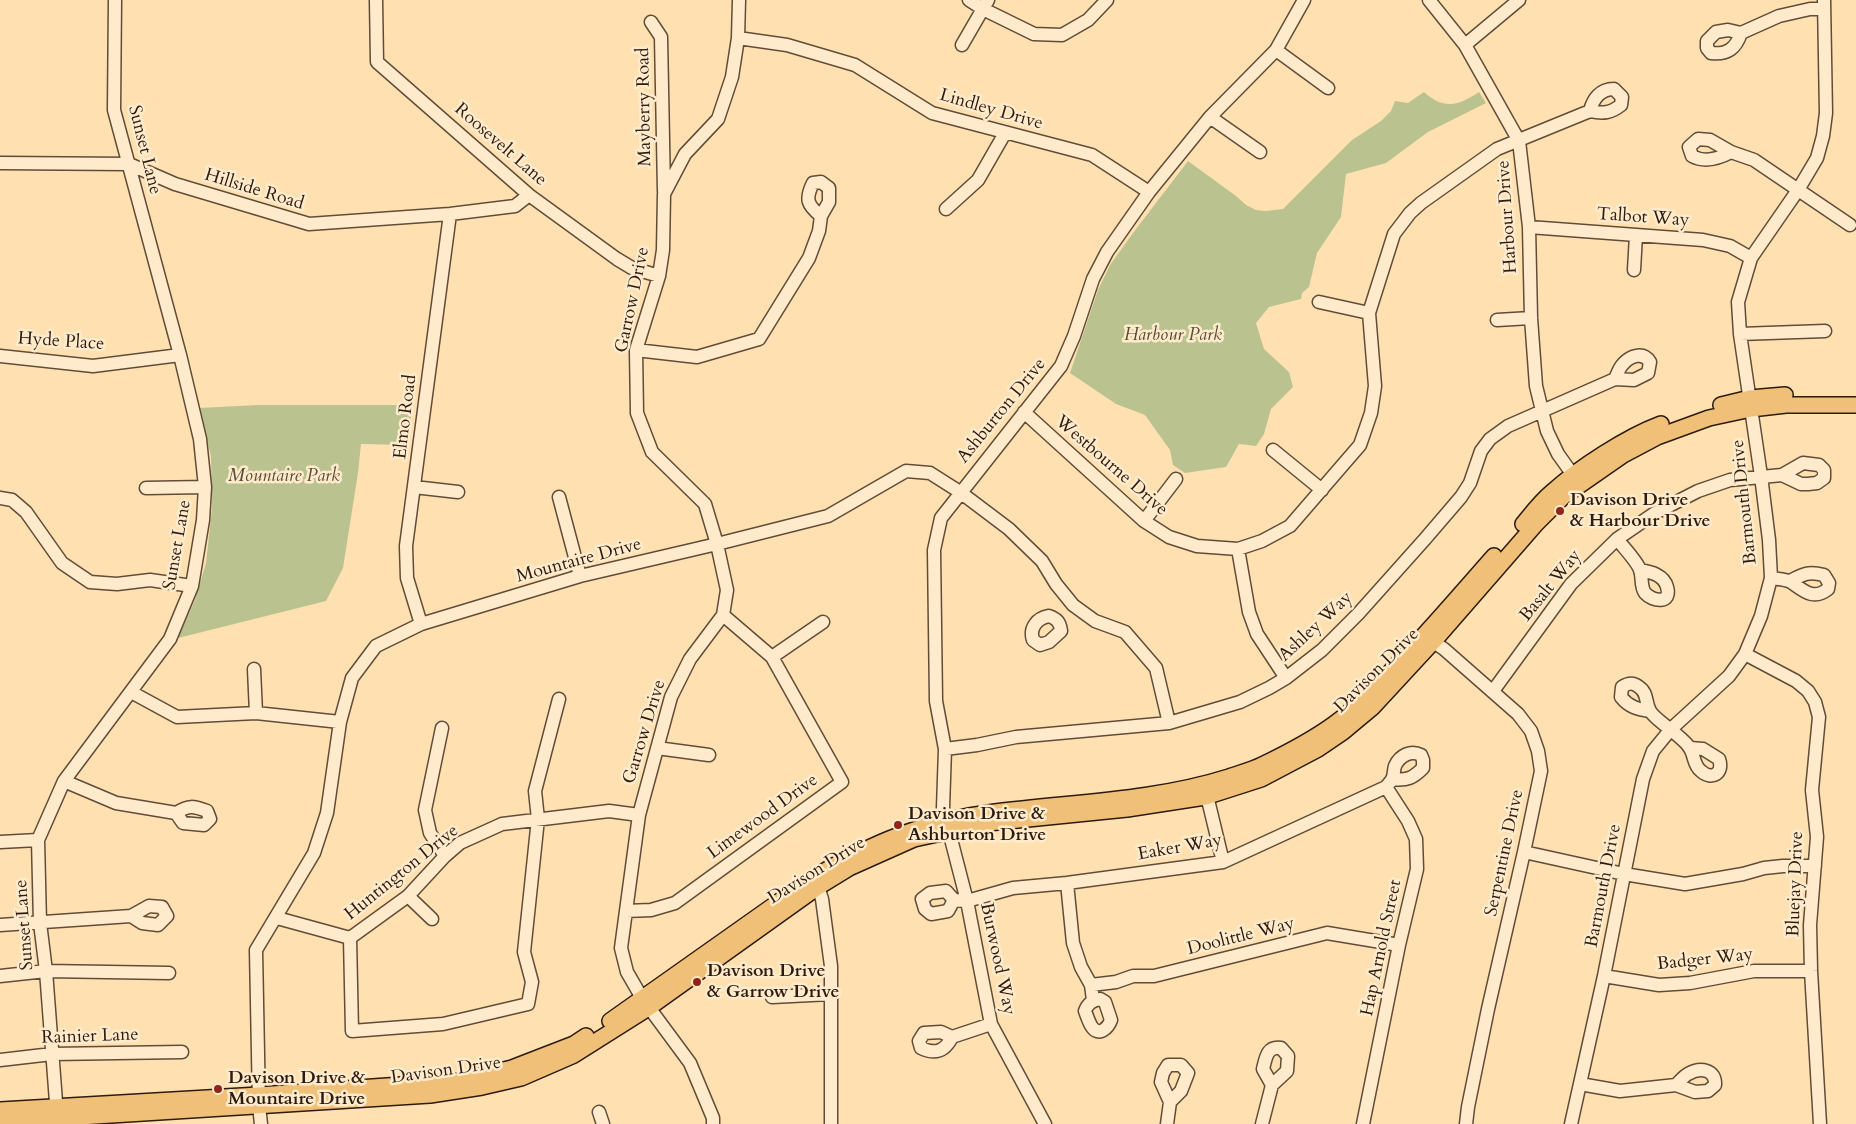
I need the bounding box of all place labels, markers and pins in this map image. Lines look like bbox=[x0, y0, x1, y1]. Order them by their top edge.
place label: Davison Drive & Harbour Drive bbox=[1570, 490, 1710, 532]
marker: Davison Drive & Harbour Drive bbox=[1554, 505, 1566, 517]
place label: Davison Drive & Ashburton Drive bbox=[908, 804, 1046, 846]
marker: Davison Drive & Ashburton Drive bbox=[892, 819, 904, 831]
place label: Davison Drive & Garrow Drive bbox=[707, 961, 839, 1004]
marker: Davison Drive & Garrow Drive bbox=[691, 976, 703, 988]
place label: Davison Drive & Mountaire Drive bbox=[228, 1068, 365, 1110]
marker: Davison Drive & Mountaire Drive bbox=[212, 1083, 224, 1095]

